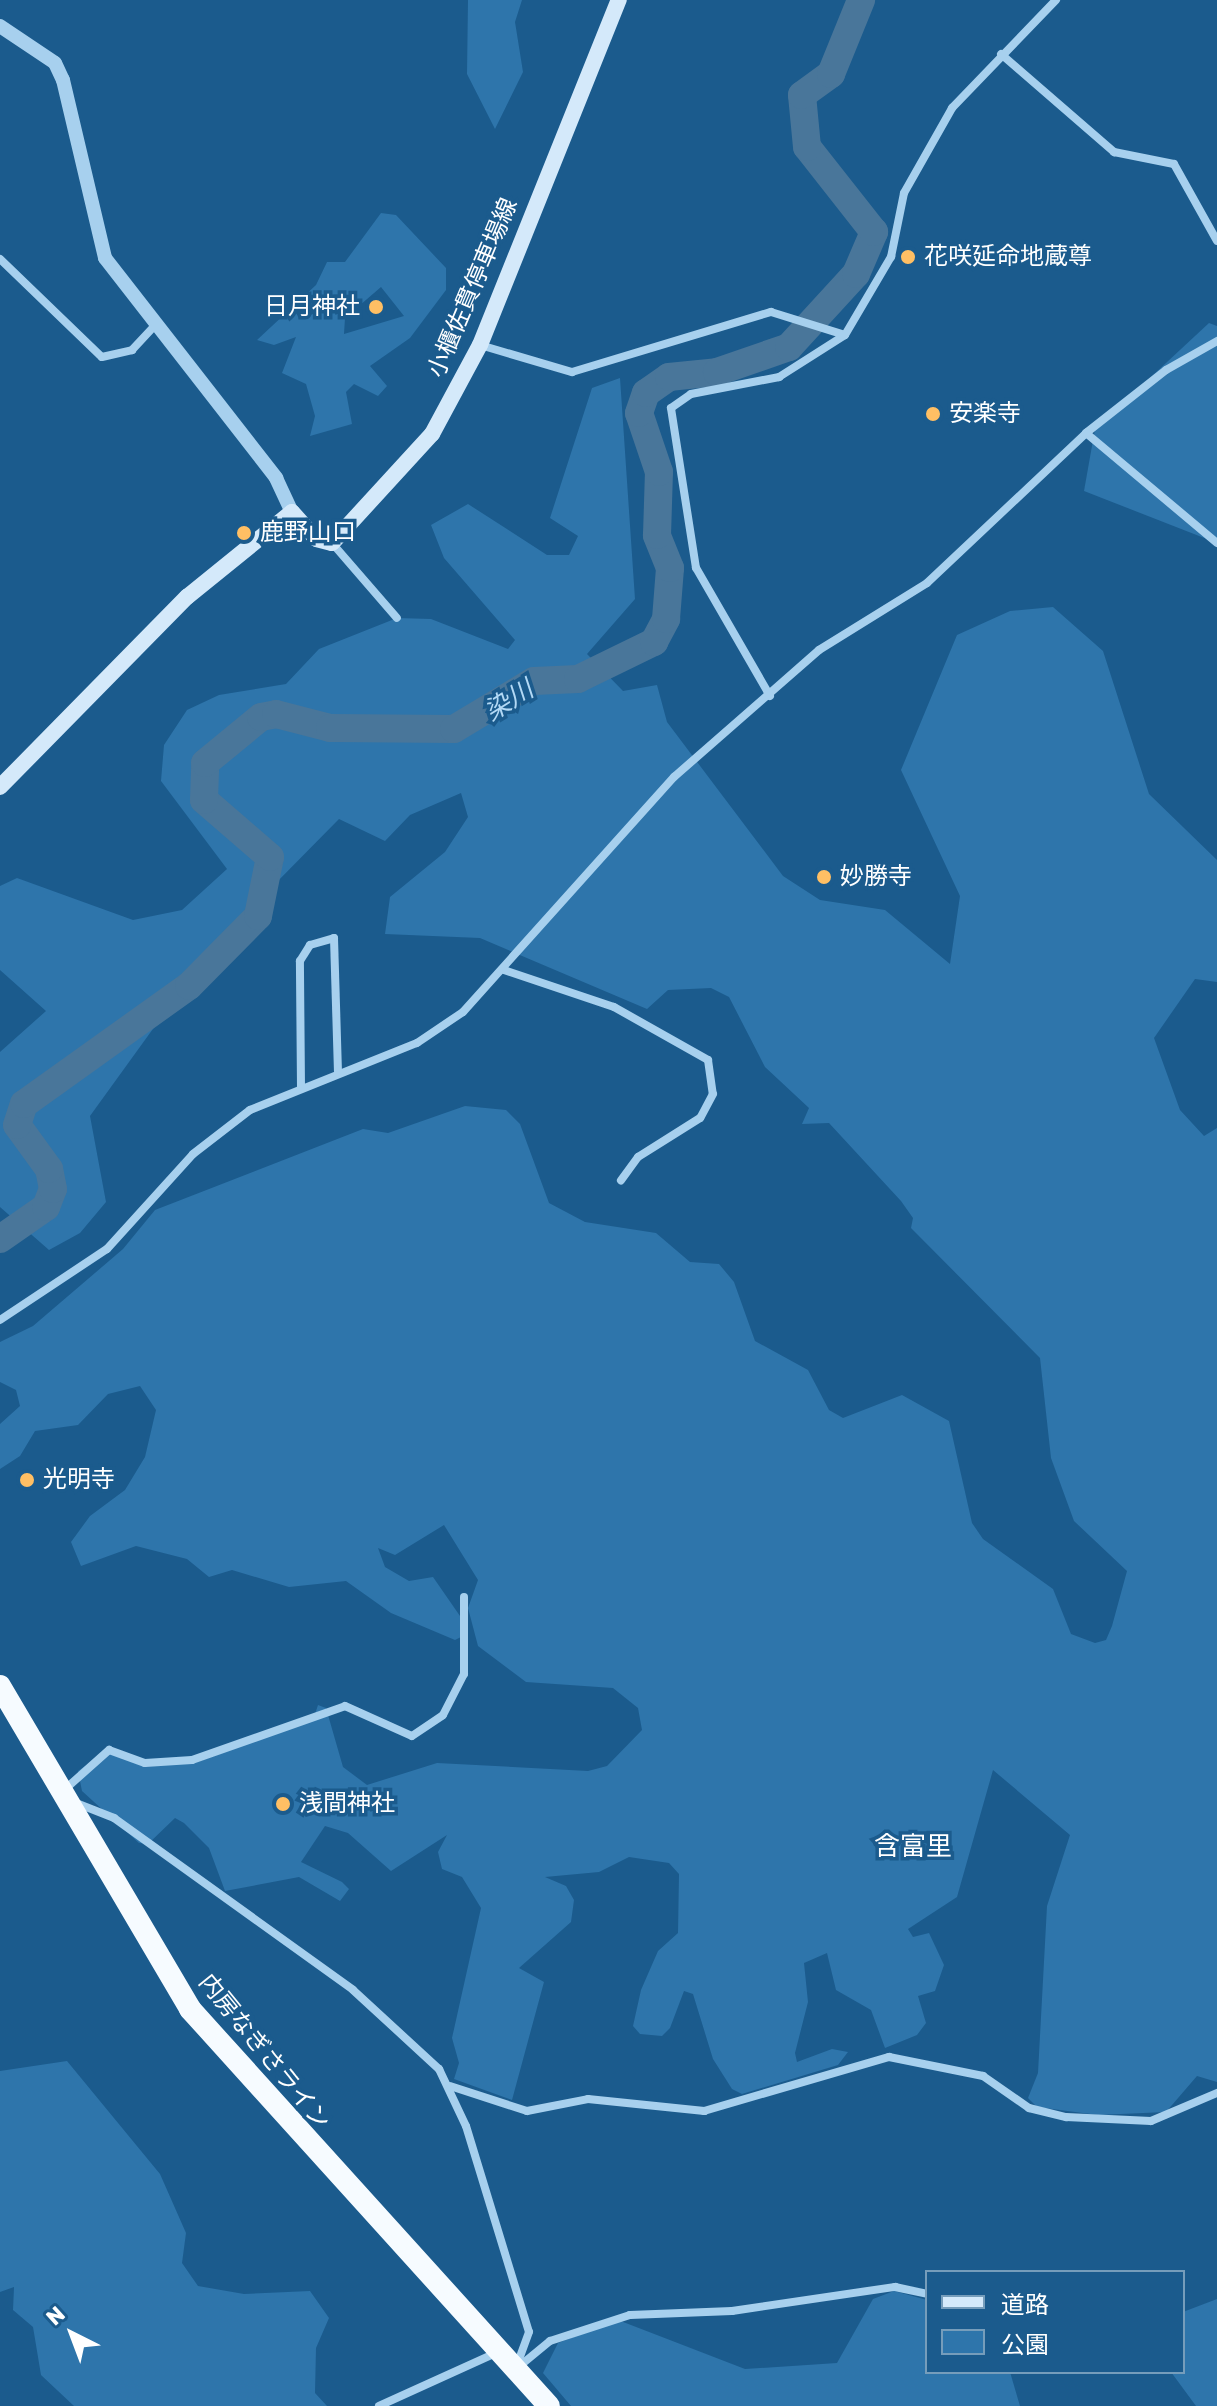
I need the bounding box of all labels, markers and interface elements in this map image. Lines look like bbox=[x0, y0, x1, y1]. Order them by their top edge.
street label: 小櫃佐貫停車場線 bbox=[422, 194, 524, 382]
place label: 花咲延命地蔵尊 bbox=[924, 243, 1092, 271]
marker: 花咲延命地蔵尊 bbox=[899, 248, 917, 266]
place label: 日月神社 bbox=[264, 293, 360, 321]
marker: 日月神社 bbox=[367, 298, 385, 316]
place label: 安楽寺 bbox=[949, 400, 1021, 428]
marker: 安楽寺 bbox=[924, 405, 942, 423]
place label: 鹿野山口 bbox=[260, 519, 356, 547]
marker: 鹿野山口 bbox=[235, 524, 253, 542]
water label: 染川 bbox=[479, 674, 539, 728]
place label: 妙勝寺 bbox=[840, 863, 912, 891]
marker: 妙勝寺 bbox=[815, 868, 833, 886]
place label: 光明寺 bbox=[43, 1466, 115, 1494]
marker: 光明寺 bbox=[18, 1471, 36, 1489]
place label: 浅間神社 bbox=[299, 1790, 395, 1818]
marker: 浅間神社 bbox=[274, 1795, 292, 1813]
district label: 含富里 bbox=[874, 1831, 952, 1863]
street label: 内房なぎさライン bbox=[192, 1968, 336, 2136]
legend bbox=[925, 2270, 1185, 2374]
text: 道路 bbox=[1001, 2291, 1049, 2319]
north arrow bbox=[32, 2294, 112, 2374]
text: N bbox=[41, 2300, 71, 2331]
text: 公園 bbox=[1001, 2331, 1049, 2359]

